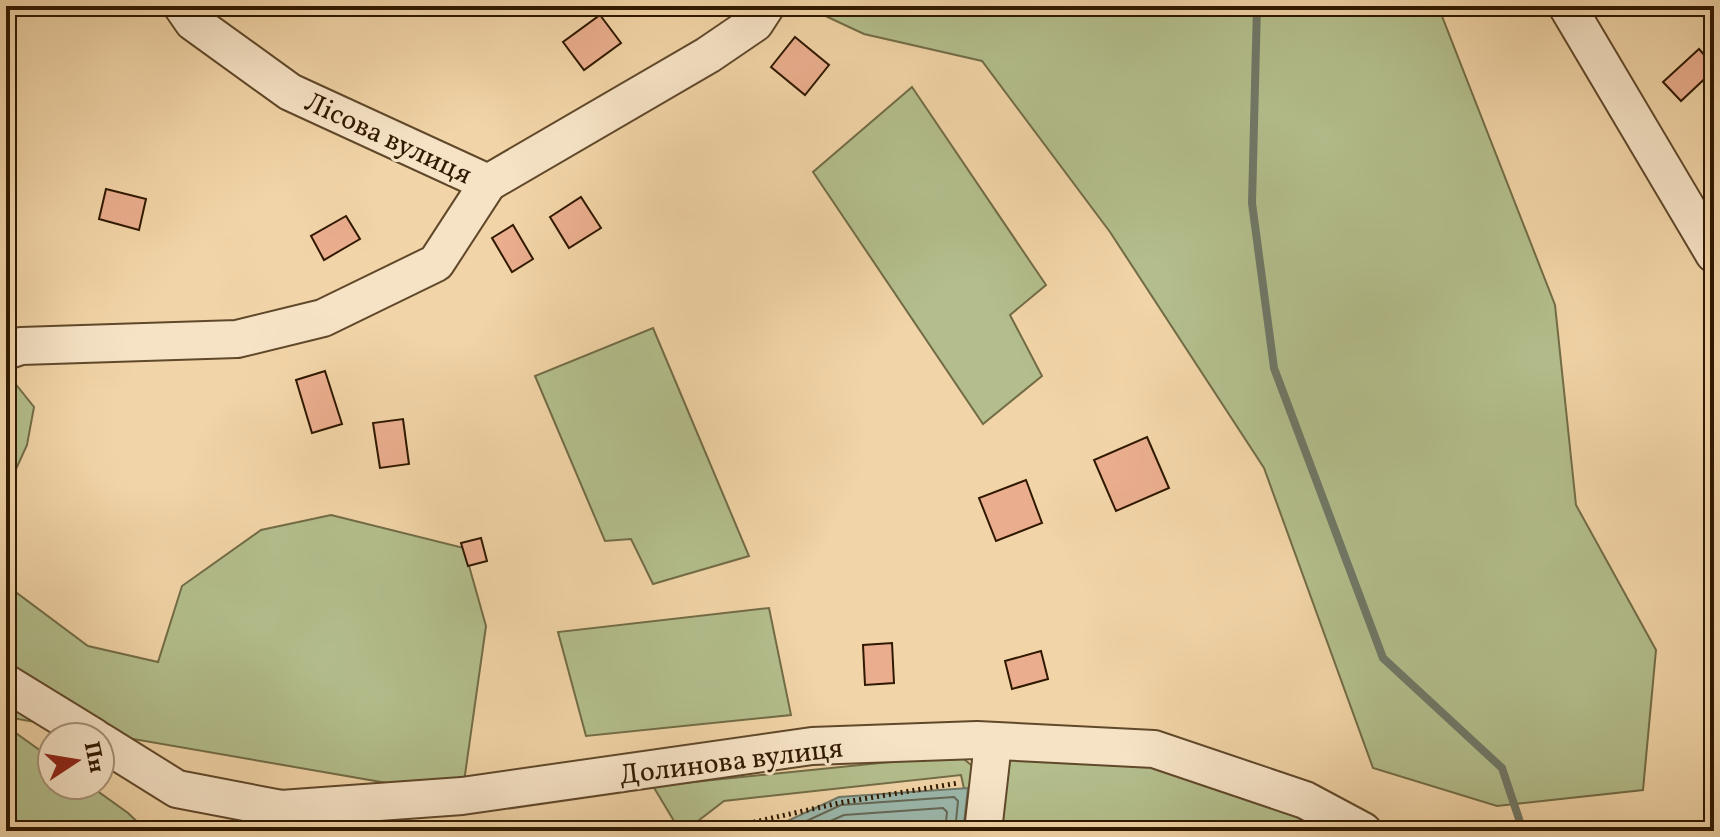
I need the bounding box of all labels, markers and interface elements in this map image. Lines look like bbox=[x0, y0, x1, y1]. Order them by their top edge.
street label: Лісова вулиця bbox=[298, 84, 478, 195]
north arrow bbox=[36, 721, 116, 801]
street label: Долинова вулиця bbox=[617, 729, 845, 796]
text: Пн bbox=[75, 739, 112, 776]

